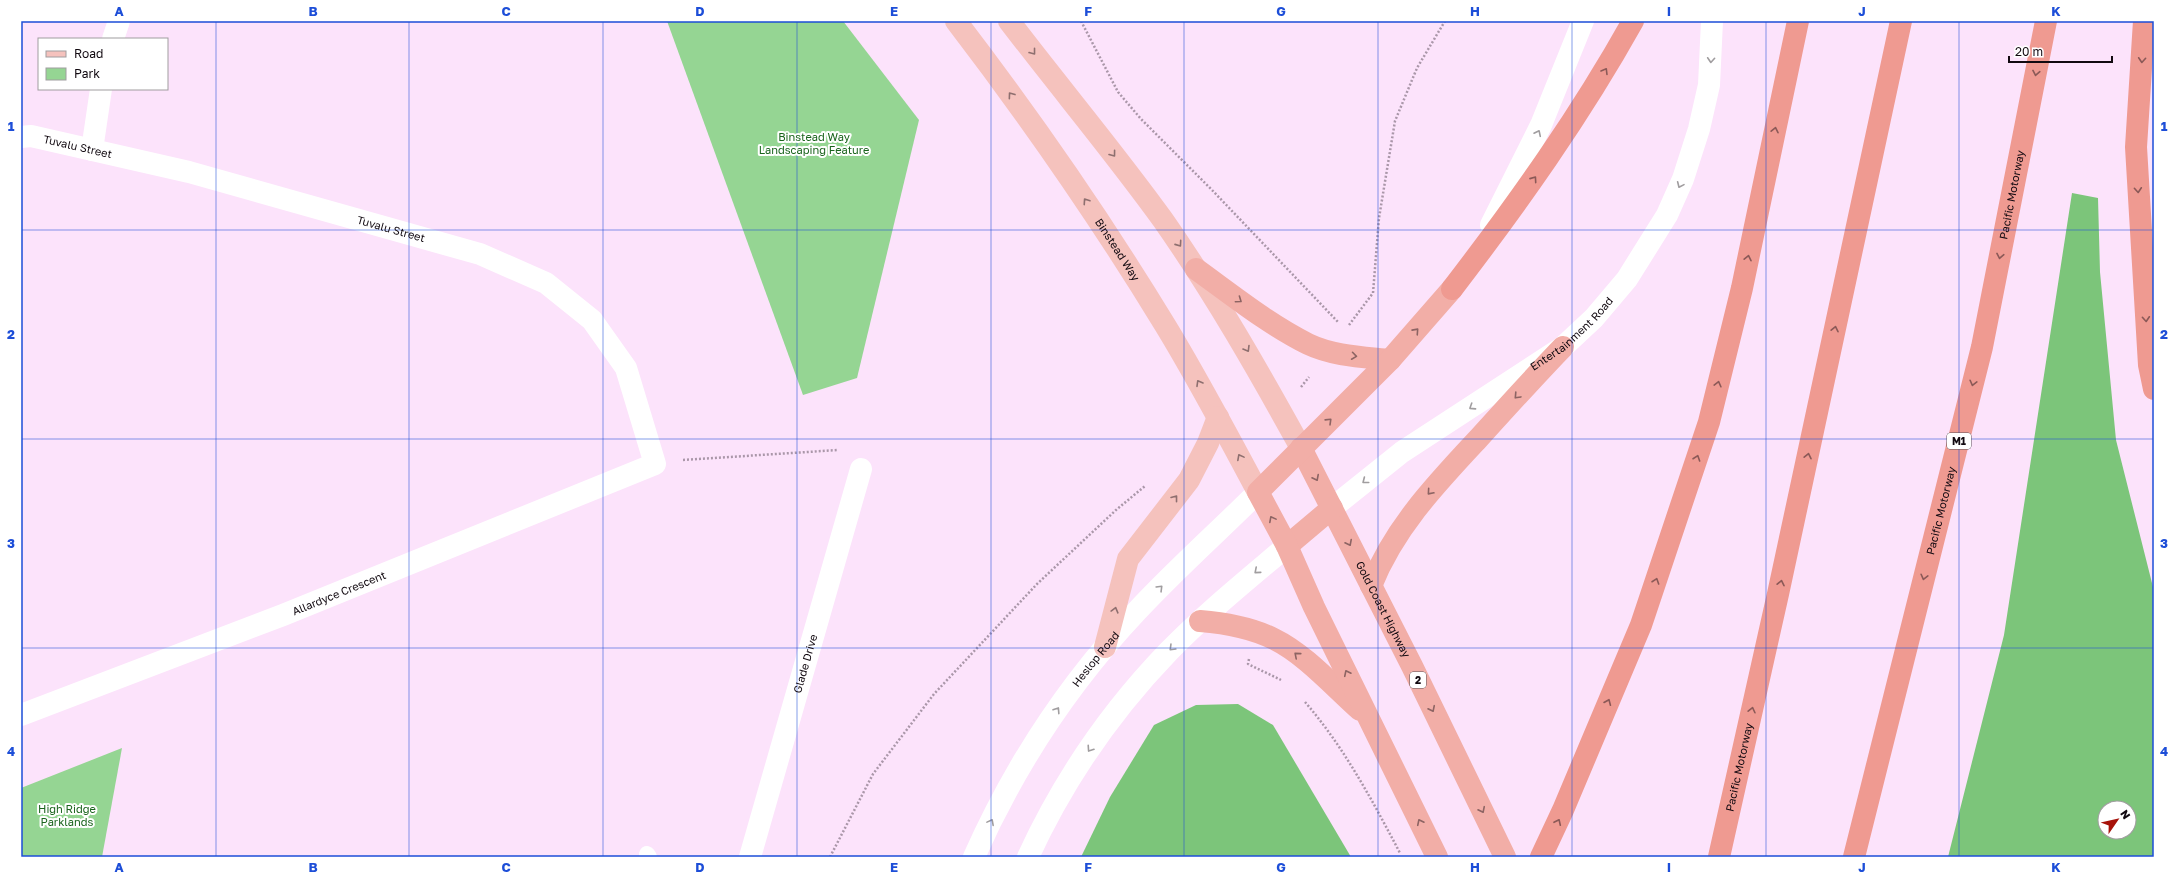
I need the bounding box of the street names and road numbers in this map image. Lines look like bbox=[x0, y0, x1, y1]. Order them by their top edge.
street label: Tuvalu Street bbox=[42, 132, 113, 160]
street label: Pacific Motorway bbox=[1996, 149, 2026, 240]
street label: Tuvalu Street bbox=[356, 213, 427, 244]
street label: Binstead Way bbox=[1093, 216, 1143, 283]
street label: Entertainment Road bbox=[1527, 294, 1615, 373]
road number: M1 bbox=[1947, 433, 1971, 449]
street label: Pacific Motorway bbox=[1923, 465, 1958, 556]
street label: Gold Coast Highway bbox=[1354, 559, 1413, 659]
street label: Allardyce Crescent bbox=[290, 568, 387, 617]
street label: Heslop Road bbox=[1069, 629, 1121, 689]
street label: Glade Drive bbox=[790, 633, 819, 695]
road number: 2 bbox=[1410, 672, 1426, 688]
street label: Pacific Motorway bbox=[1722, 722, 1755, 813]

